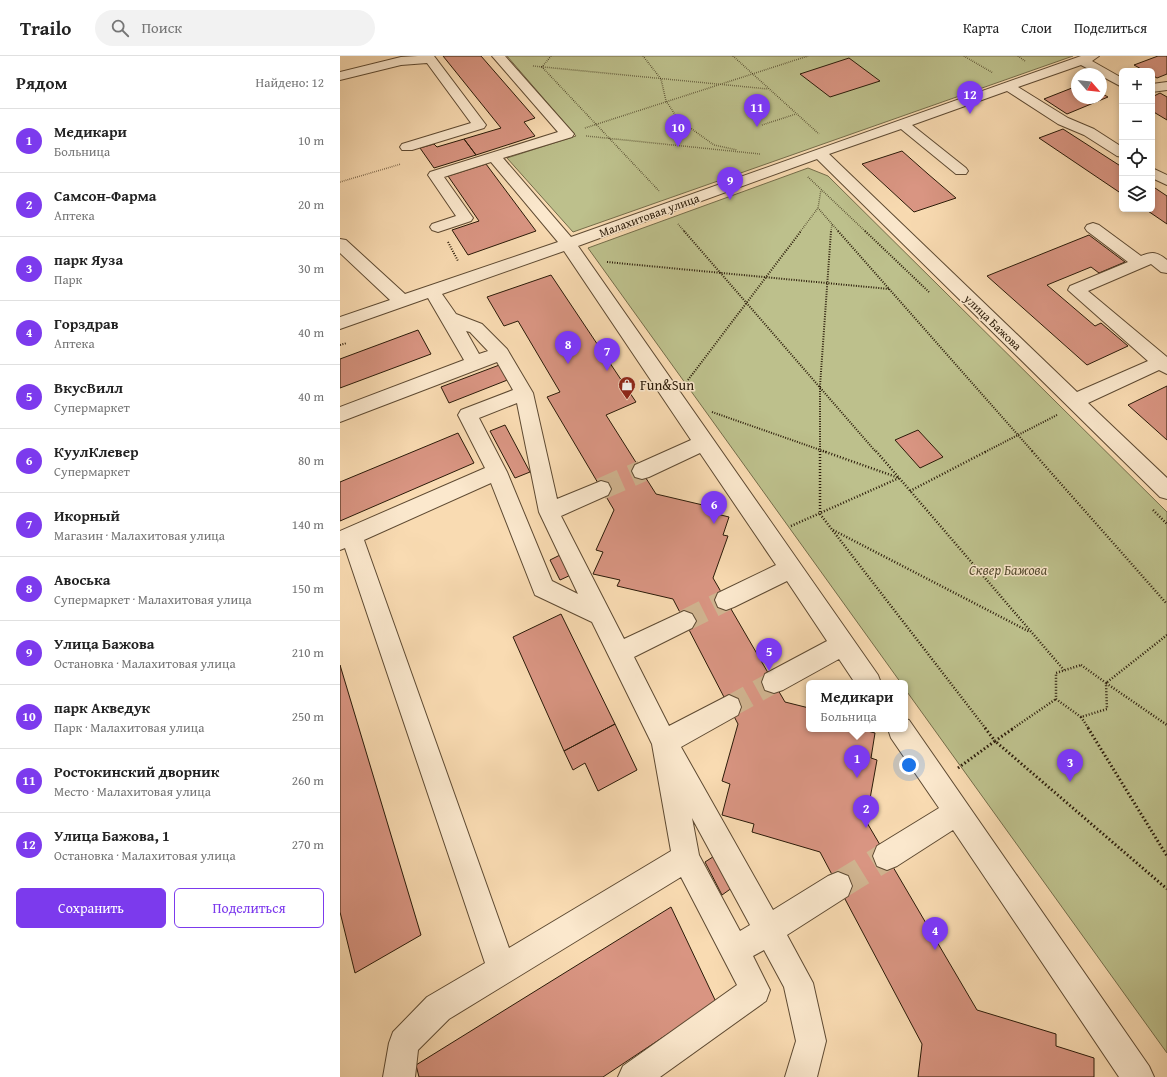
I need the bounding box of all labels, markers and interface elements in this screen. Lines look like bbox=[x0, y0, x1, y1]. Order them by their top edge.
search box bbox=[95, 10, 375, 46]
text: Trailo bbox=[20, 14, 71, 42]
icon: search bbox=[109, 17, 131, 39]
text: Поиск bbox=[141, 17, 182, 38]
text: Карта bbox=[963, 18, 999, 38]
text: Слои bbox=[1021, 18, 1052, 38]
text: Поделиться bbox=[1074, 18, 1147, 38]
north arrow bbox=[1071, 68, 1107, 104]
map controls bbox=[1119, 68, 1155, 212]
button: + bbox=[1119, 68, 1155, 104]
text: Рядом bbox=[16, 70, 67, 95]
text: Найдено: 12 bbox=[256, 73, 324, 92]
pin: 12 bbox=[957, 81, 983, 114]
pin: 11 bbox=[744, 94, 770, 127]
button: − bbox=[1119, 104, 1155, 140]
pin: 10 bbox=[665, 114, 691, 147]
text: Медикари bbox=[54, 121, 127, 142]
text: 1 bbox=[26, 131, 32, 150]
text: 10 m bbox=[298, 131, 324, 150]
button: locate bbox=[1119, 140, 1155, 176]
text: Больница bbox=[54, 142, 110, 161]
pin: 9 bbox=[717, 167, 743, 200]
button: layers bbox=[1119, 176, 1155, 212]
text: Самсон-Фарма bbox=[54, 185, 157, 206]
street label: Малахитовая улица bbox=[597, 189, 702, 241]
text: 2 bbox=[26, 195, 32, 214]
text: 20 m bbox=[298, 195, 324, 214]
text: Аптека bbox=[54, 206, 95, 225]
text: парк Яуза bbox=[54, 249, 123, 270]
text: 3 bbox=[26, 259, 32, 278]
text: 30 m bbox=[298, 259, 324, 278]
text: Парк bbox=[54, 270, 82, 289]
street label: улица Бажова bbox=[960, 289, 1026, 354]
text: Горздрав bbox=[54, 313, 119, 334]
text: 4 bbox=[26, 323, 32, 342]
text: 40 m bbox=[298, 323, 324, 342]
pin: 8 bbox=[555, 331, 581, 364]
text: Аптека bbox=[54, 334, 95, 353]
pin: 7 bbox=[594, 338, 620, 371]
shop icon: Fun&Sun bbox=[617, 375, 637, 400]
place label: Fun&Sun bbox=[640, 375, 694, 395]
text: ВкусВилл bbox=[54, 377, 123, 398]
text: 5 bbox=[26, 387, 32, 406]
text: 40 m bbox=[298, 387, 324, 406]
text: Супермаркет bbox=[54, 398, 130, 417]
text: КуулКлевер bbox=[54, 441, 139, 462]
text: 6 bbox=[26, 451, 32, 470]
text: 80 m bbox=[298, 451, 324, 470]
text: Супермаркет bbox=[54, 462, 130, 481]
pin: 6 bbox=[701, 491, 727, 524]
text: Икорный bbox=[54, 505, 120, 526]
text: 7 bbox=[26, 515, 32, 534]
text: 140 m bbox=[292, 515, 324, 534]
text: Магазин · Малахитовая улица bbox=[54, 526, 225, 545]
park label: Сквер Бажова bbox=[969, 560, 1048, 580]
text: Авоська bbox=[54, 569, 110, 590]
text: 8 bbox=[26, 579, 32, 598]
text: 150 m bbox=[292, 579, 324, 598]
text: Супермаркет · Малахитовая улица bbox=[54, 590, 252, 609]
text: Улица Бажова bbox=[54, 633, 154, 654]
pin: 5 bbox=[756, 638, 782, 671]
text: 9 bbox=[26, 643, 32, 662]
text: 210 m bbox=[292, 643, 324, 662]
text: Остановка · Малахитовая улица bbox=[54, 654, 236, 673]
popup bbox=[806, 680, 908, 732]
text: Медикари bbox=[821, 686, 893, 707]
text: парк Акведук bbox=[54, 697, 150, 718]
text: 10 bbox=[22, 707, 36, 726]
text: 250 m bbox=[292, 707, 324, 726]
text: Больница bbox=[821, 707, 877, 726]
text: Парк · Малахитовая улица bbox=[54, 718, 204, 737]
pin: 1 bbox=[844, 745, 870, 778]
pin: 3 bbox=[1057, 749, 1083, 782]
your location bbox=[899, 755, 919, 775]
text: Ростокинский дворник bbox=[54, 761, 219, 782]
text: 11 bbox=[22, 771, 36, 790]
text: 260 m bbox=[292, 771, 324, 790]
text: Место · Малахитовая улица bbox=[54, 782, 211, 801]
pin: 2 bbox=[853, 795, 879, 828]
text: Улица Бажова, 1 bbox=[54, 825, 170, 846]
text: 12 bbox=[22, 835, 36, 854]
text: 270 m bbox=[292, 835, 324, 854]
text: Остановка · Малахитовая улица bbox=[54, 846, 236, 865]
button: Сохранить bbox=[16, 888, 166, 928]
button: Поделиться bbox=[174, 888, 324, 928]
pin: 4 bbox=[922, 917, 948, 950]

